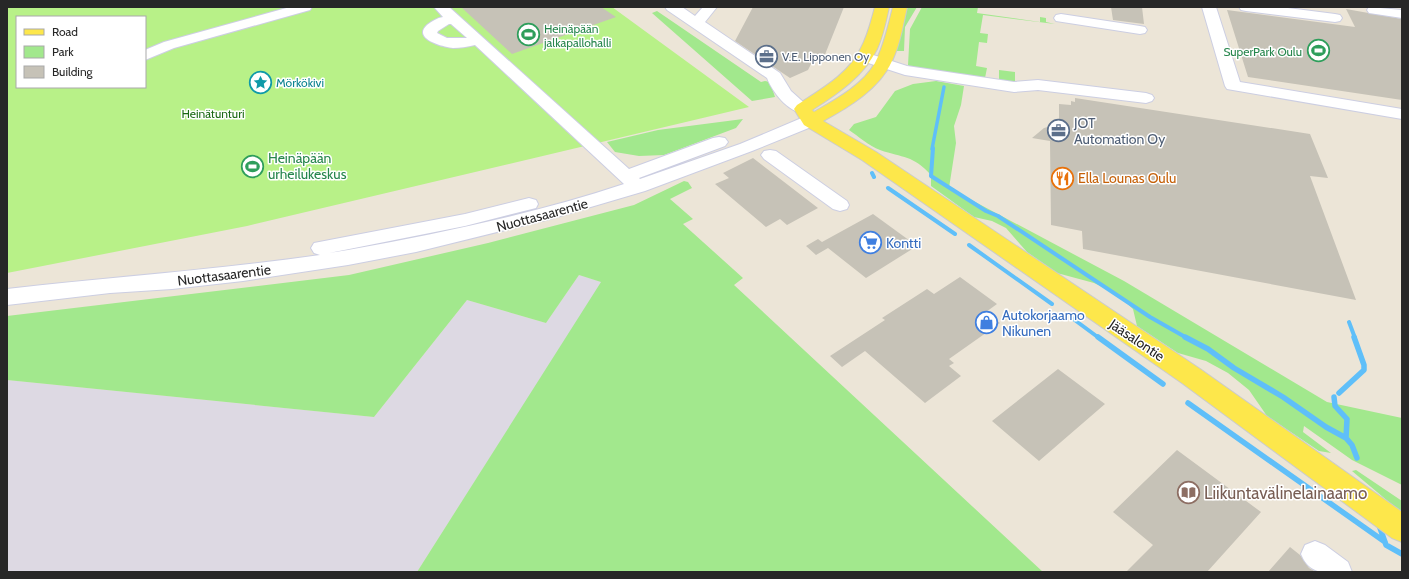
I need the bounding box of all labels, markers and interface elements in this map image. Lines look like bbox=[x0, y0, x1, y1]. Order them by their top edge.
legend bbox=[16, 16, 146, 88]
place label: Heinäpään jalkapallohalli bbox=[543, 21, 611, 50]
sports icon: Heinäpään jalkapallohalli bbox=[515, 22, 541, 48]
text: Road bbox=[52, 24, 78, 39]
sports icon: SuperPark Oulu bbox=[1305, 38, 1331, 64]
office icon: V.E. Lipponen Oy bbox=[753, 43, 779, 69]
text: Park bbox=[52, 44, 74, 59]
place label: SuperPark Oulu bbox=[1223, 44, 1302, 59]
place label: V.E. Lipponen Oy bbox=[782, 49, 869, 64]
text: Building bbox=[52, 64, 94, 79]
place icon: Mörkökivi bbox=[248, 69, 274, 95]
place label: Mörkökivi bbox=[276, 75, 324, 90]
park label: Heinätunturi bbox=[182, 106, 244, 121]
place label: JOT Automation Oy bbox=[1073, 114, 1165, 148]
office icon: JOT Automation Oy bbox=[1046, 118, 1072, 144]
place label: Heinäpään urheilukeskus bbox=[268, 149, 347, 183]
sports icon: Heinäpään urheilukeskus bbox=[240, 153, 266, 179]
restaurant icon: Ella Lounas Oulu bbox=[1049, 165, 1075, 191]
place label: Ella Lounas Oulu bbox=[1078, 169, 1176, 187]
street label: Nuottasaarentie bbox=[494, 194, 590, 236]
supermarket icon: Kontti bbox=[858, 230, 884, 256]
place label: Kontti bbox=[886, 234, 921, 252]
street label: Nuottasaarentie bbox=[176, 260, 272, 290]
place label: Autokorjaamo Nikunen bbox=[1002, 306, 1085, 340]
shop icon: Autokorjaamo Nikunen bbox=[974, 310, 1000, 336]
street label: Jääsalontie bbox=[1105, 314, 1168, 365]
library icon: Liikuntavälinelainaamo bbox=[1176, 480, 1202, 506]
place label: Liikuntavälinelainaamo bbox=[1204, 483, 1367, 503]

